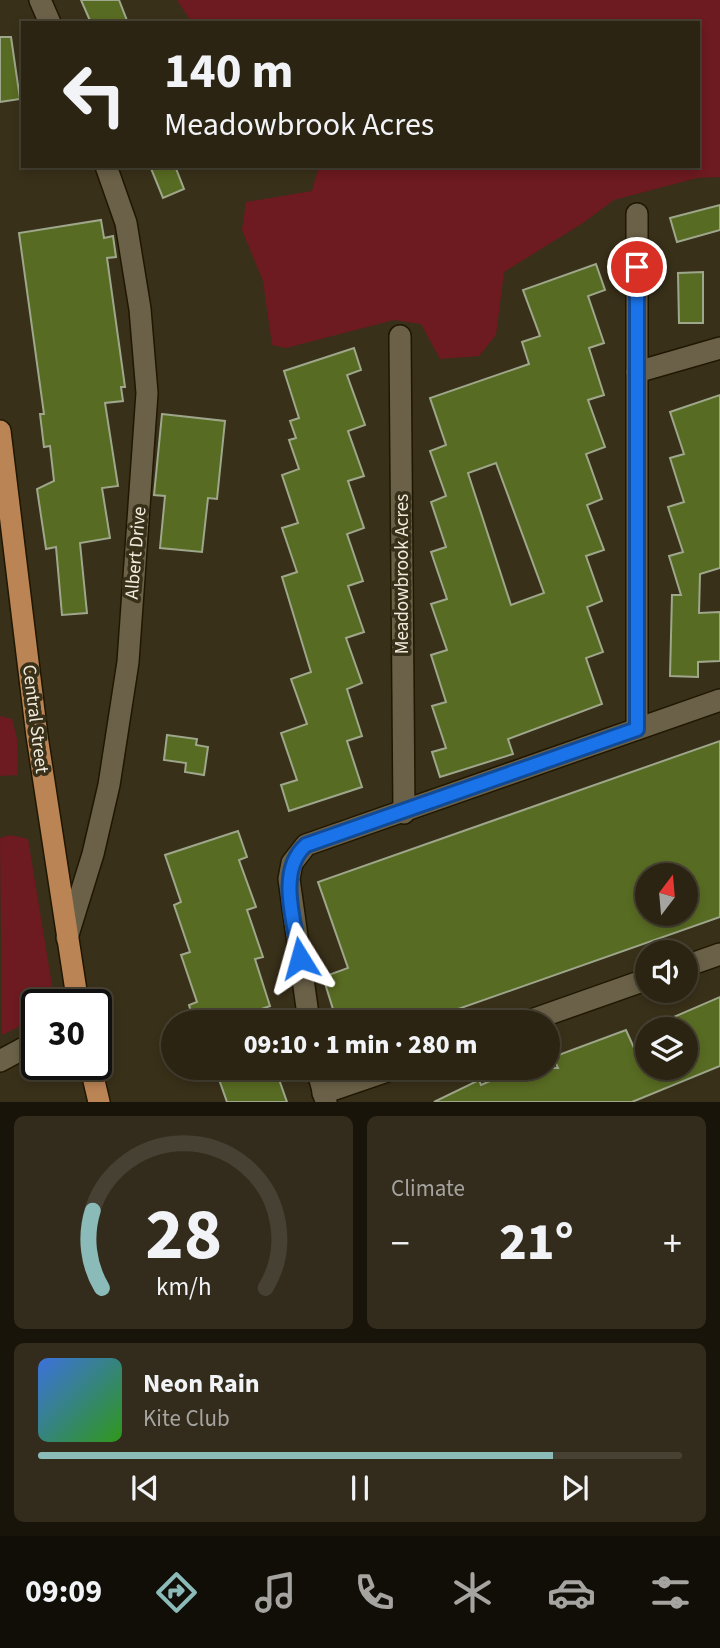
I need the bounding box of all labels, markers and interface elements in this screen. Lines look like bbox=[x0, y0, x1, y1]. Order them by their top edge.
text: 140 m bbox=[164, 37, 293, 107]
icon: left bbox=[49, 49, 140, 140]
text: Meadowbrook Acres bbox=[164, 102, 434, 148]
pin bbox=[607, 237, 667, 297]
icon: arrive bbox=[618, 248, 656, 286]
street label: Meadowbrook Acres bbox=[389, 494, 416, 654]
street label: Albert Drive bbox=[118, 505, 154, 601]
street label: Central Street bbox=[15, 663, 55, 775]
north arrow bbox=[635, 863, 698, 926]
map controls bbox=[635, 863, 698, 1080]
position arrow bbox=[263, 921, 337, 995]
button: sound bbox=[635, 940, 698, 1003]
speed limit sign: 30 bbox=[21, 989, 112, 1080]
button: layers bbox=[635, 1017, 698, 1080]
text: 09:10 · 1 min · 280 m bbox=[244, 1026, 477, 1063]
text: Climate bbox=[391, 1172, 465, 1205]
text: 28 bbox=[145, 1184, 222, 1288]
text: 21° bbox=[499, 1206, 574, 1280]
text: − bbox=[391, 1217, 410, 1271]
text: + bbox=[663, 1217, 682, 1271]
text: km/h bbox=[156, 1269, 211, 1305]
text: Neon Rain bbox=[143, 1365, 260, 1402]
text: Kite Club bbox=[143, 1402, 230, 1435]
icon: previous bbox=[126, 1469, 164, 1507]
icon: pause bbox=[341, 1469, 379, 1507]
icon: next bbox=[556, 1469, 594, 1507]
icon: directions bbox=[152, 1568, 201, 1617]
icon: music bbox=[251, 1568, 300, 1617]
icon: phone bbox=[350, 1568, 399, 1617]
icon: climate bbox=[448, 1568, 497, 1617]
icon: car bbox=[547, 1568, 596, 1617]
icon: filters bbox=[646, 1568, 695, 1617]
text: 09:09 bbox=[25, 1569, 102, 1615]

